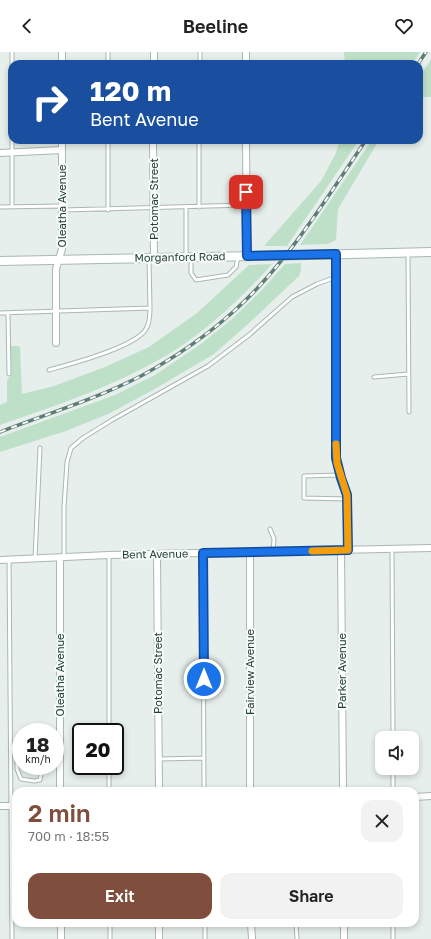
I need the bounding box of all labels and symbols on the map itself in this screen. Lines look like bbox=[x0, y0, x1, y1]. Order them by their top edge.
street label: Potomac Street bbox=[147, 158, 160, 240]
street label: Oleatha Avenue bbox=[55, 165, 68, 248]
pin bbox=[229, 175, 263, 209]
street label: Morganford Road bbox=[134, 249, 226, 264]
street label: Bent Avenue bbox=[122, 546, 188, 561]
street label: Fairview Avenue bbox=[243, 629, 256, 715]
street label: Potomac Street bbox=[151, 632, 164, 714]
street label: Parker Avenue bbox=[335, 633, 348, 709]
street label: Oleatha Avenue bbox=[53, 634, 66, 717]
position arrow bbox=[183, 658, 225, 700]
speed limit sign: 20 bbox=[72, 723, 124, 775]

